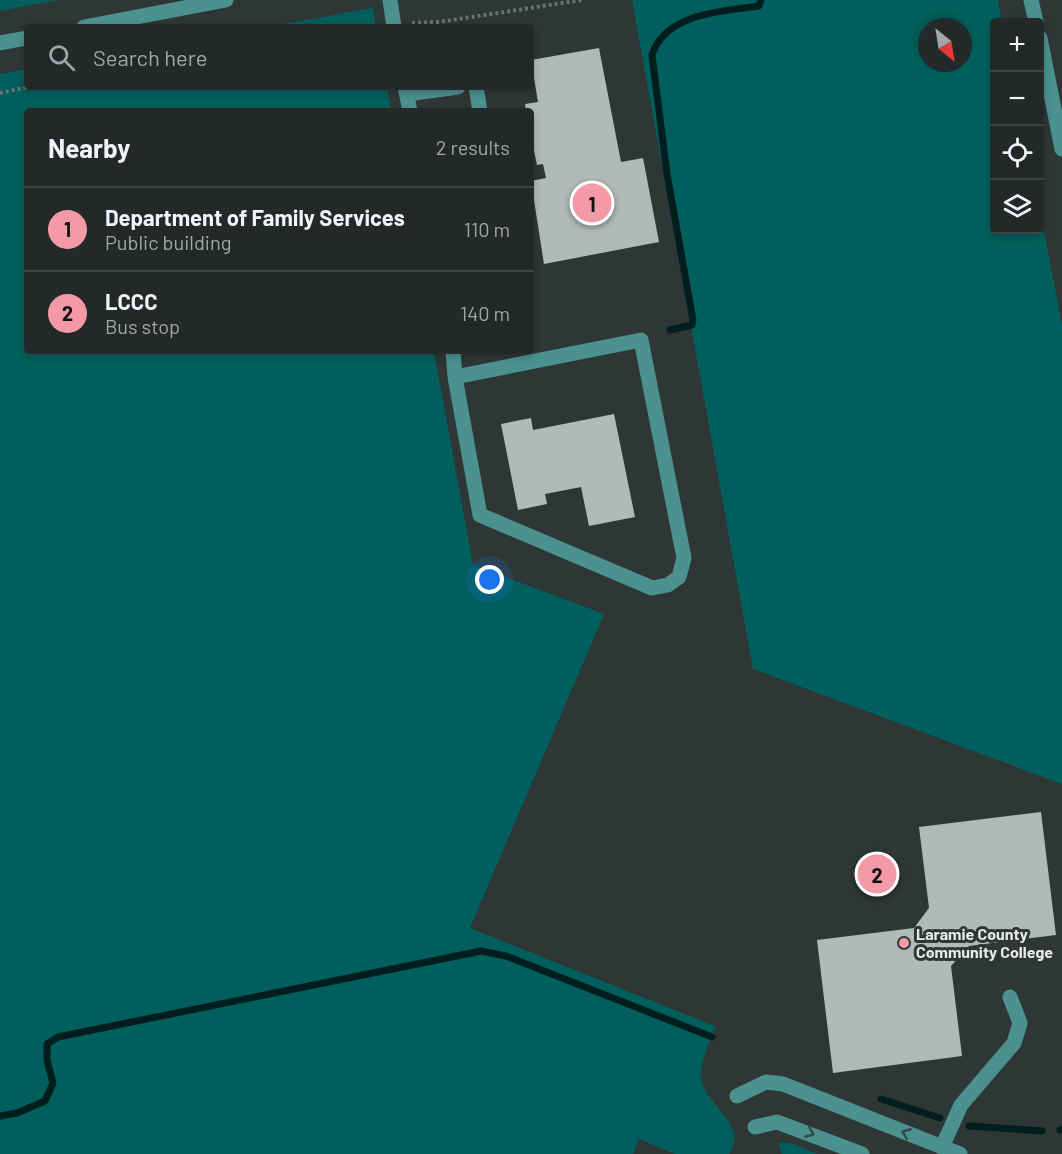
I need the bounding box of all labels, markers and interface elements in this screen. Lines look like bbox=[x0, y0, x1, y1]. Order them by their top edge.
north arrow bbox=[918, 18, 972, 72]
map controls bbox=[990, 18, 1044, 234]
button: + bbox=[990, 18, 1044, 72]
search box bbox=[24, 24, 534, 90]
icon: search bbox=[45, 41, 78, 74]
text: Search here bbox=[93, 44, 207, 70]
button: − bbox=[990, 72, 1044, 126]
button: locate bbox=[990, 126, 1044, 180]
text: Nearby bbox=[48, 132, 130, 163]
text: 2 results bbox=[436, 135, 510, 159]
pin: 1 bbox=[572, 180, 612, 226]
button: layers bbox=[990, 180, 1044, 234]
text: Department of Family Services bbox=[105, 204, 405, 230]
text: 1 bbox=[64, 217, 71, 241]
text: 110 m bbox=[464, 217, 510, 241]
text: Public building bbox=[105, 230, 231, 254]
text: LCCC bbox=[105, 288, 158, 314]
text: 2 bbox=[62, 301, 73, 325]
text: 140 m bbox=[460, 301, 510, 325]
text: Bus stop bbox=[105, 314, 180, 338]
your location bbox=[475, 565, 504, 594]
pin: 2 bbox=[858, 852, 896, 896]
place label: Laramie County Community College bbox=[916, 924, 1053, 961]
marker: Laramie County Community College bbox=[897, 936, 911, 950]
one-way arrow bbox=[803, 1126, 814, 1138]
one-way arrow bbox=[901, 1127, 911, 1140]

